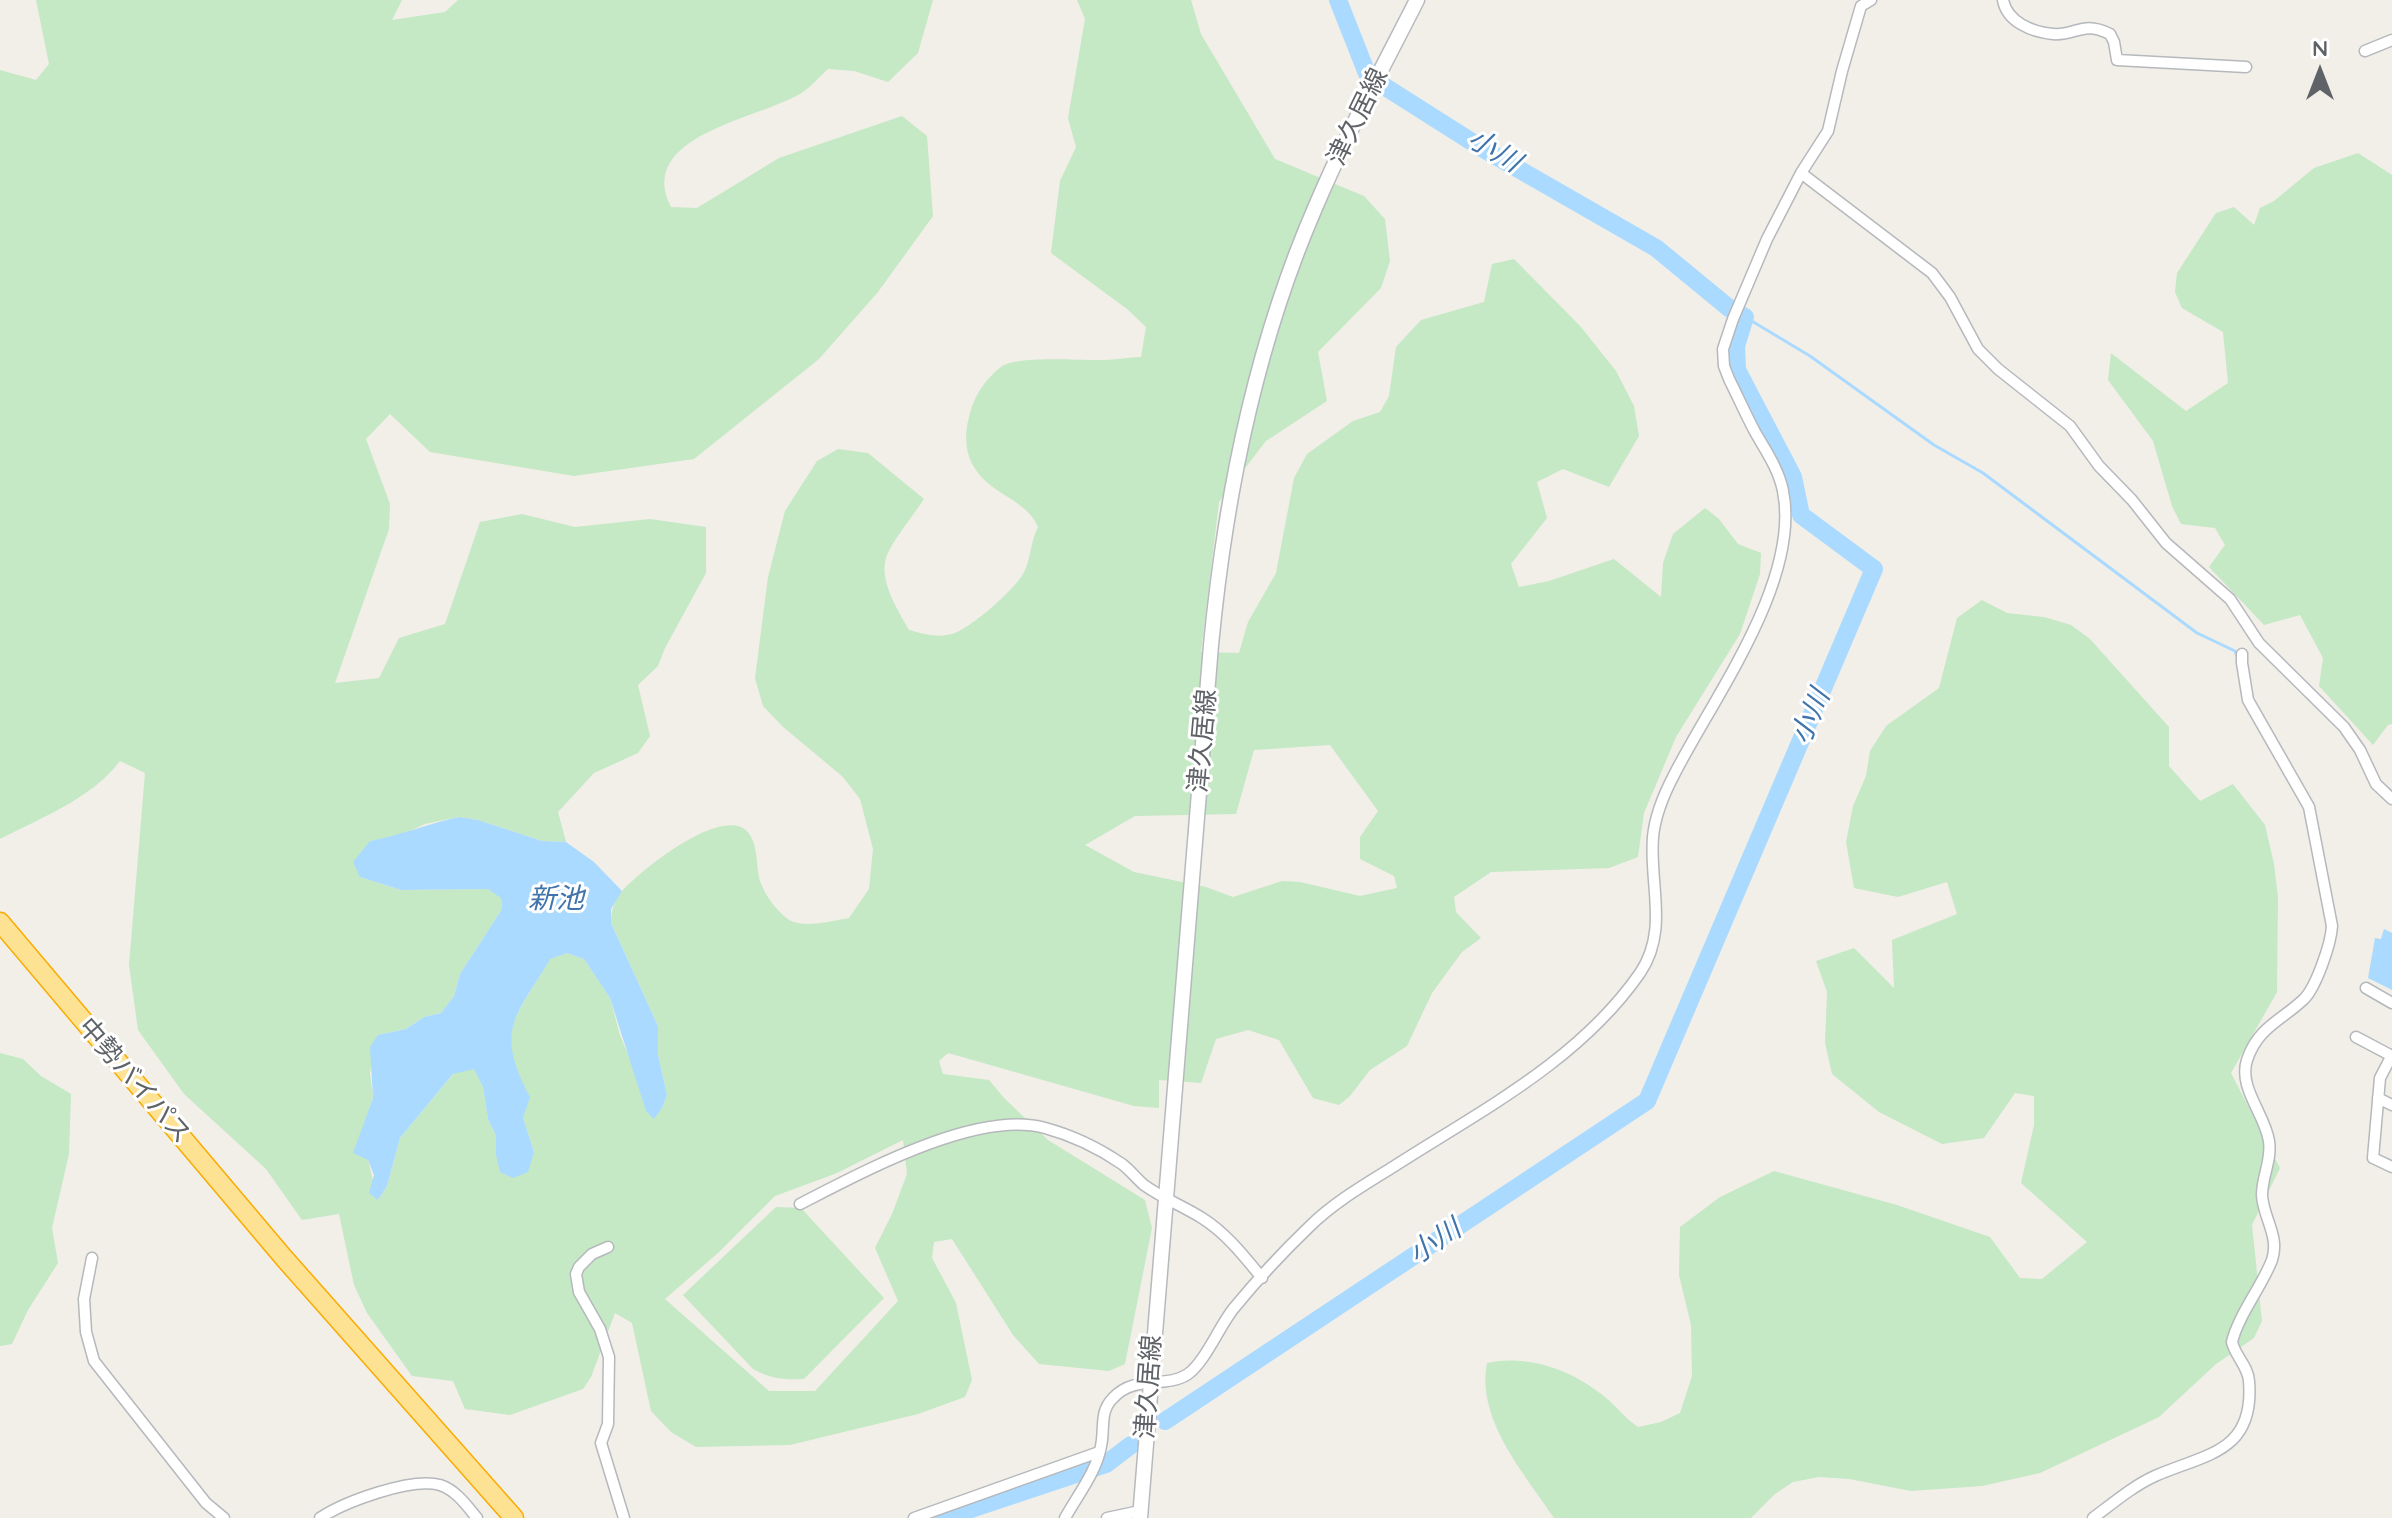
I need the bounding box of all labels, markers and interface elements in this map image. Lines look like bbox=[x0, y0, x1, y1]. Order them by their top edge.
north arrow bbox=[2280, 32, 2360, 112]
text: N bbox=[2312, 34, 2328, 62]
street label: 津久居線 bbox=[1321, 63, 1395, 171]
water label: 小川 bbox=[1461, 122, 1527, 180]
water label: 小川 bbox=[1785, 685, 1837, 749]
street label: 津久居線 bbox=[1183, 688, 1223, 794]
water label: 新池 bbox=[528, 883, 584, 917]
street label: 中勢バイパス bbox=[71, 1012, 197, 1150]
water label: 小川 bbox=[1402, 1212, 1468, 1272]
street label: 津久居線 bbox=[1130, 1334, 1168, 1440]

